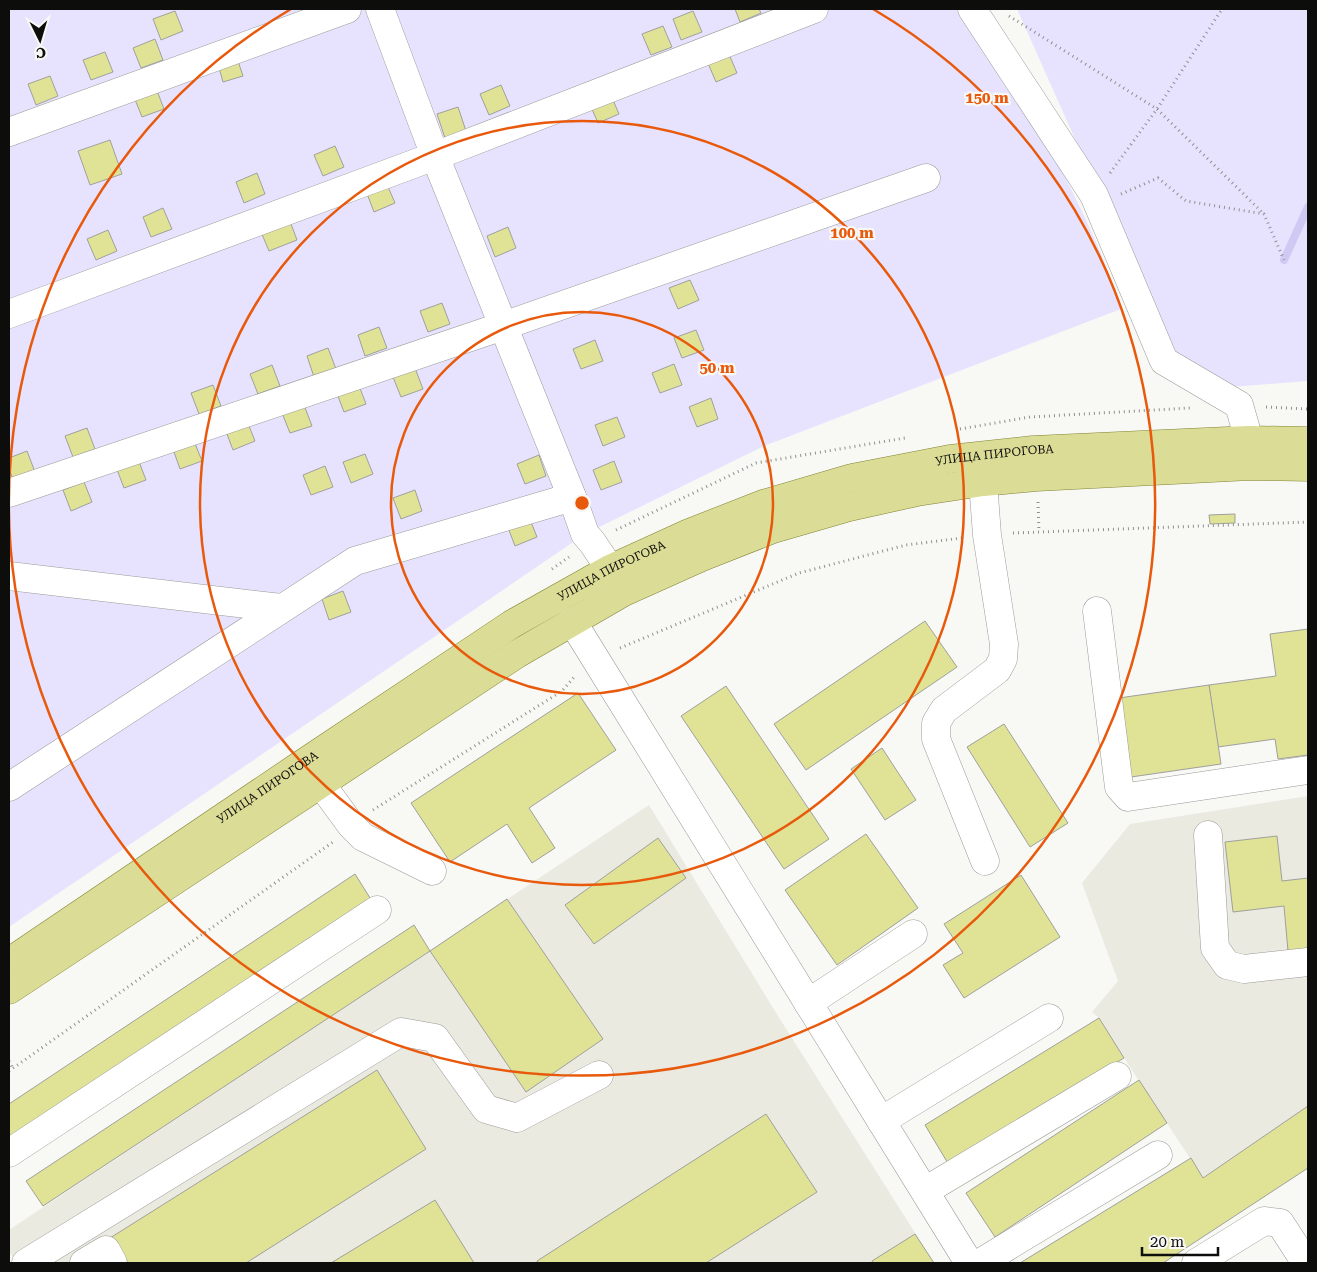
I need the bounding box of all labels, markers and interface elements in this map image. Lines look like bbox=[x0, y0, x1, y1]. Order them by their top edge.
north arrow bbox=[15, 15, 65, 65]
text: С bbox=[35, 45, 47, 61]
text: 150 m bbox=[965, 89, 1009, 107]
text: 100 m bbox=[830, 224, 874, 242]
text: 50 m bbox=[699, 359, 735, 377]
street label: УЛИЦА ПИРОГОВА bbox=[934, 442, 1055, 469]
centre of rings bbox=[573, 494, 591, 512]
street label: УЛИЦА ПИРОГОВА bbox=[555, 537, 668, 604]
street label: УЛИЦА ПИРОГОВА bbox=[214, 748, 321, 826]
scale bar bbox=[1142, 1224, 1218, 1256]
text: 20 m bbox=[1150, 1233, 1185, 1251]

